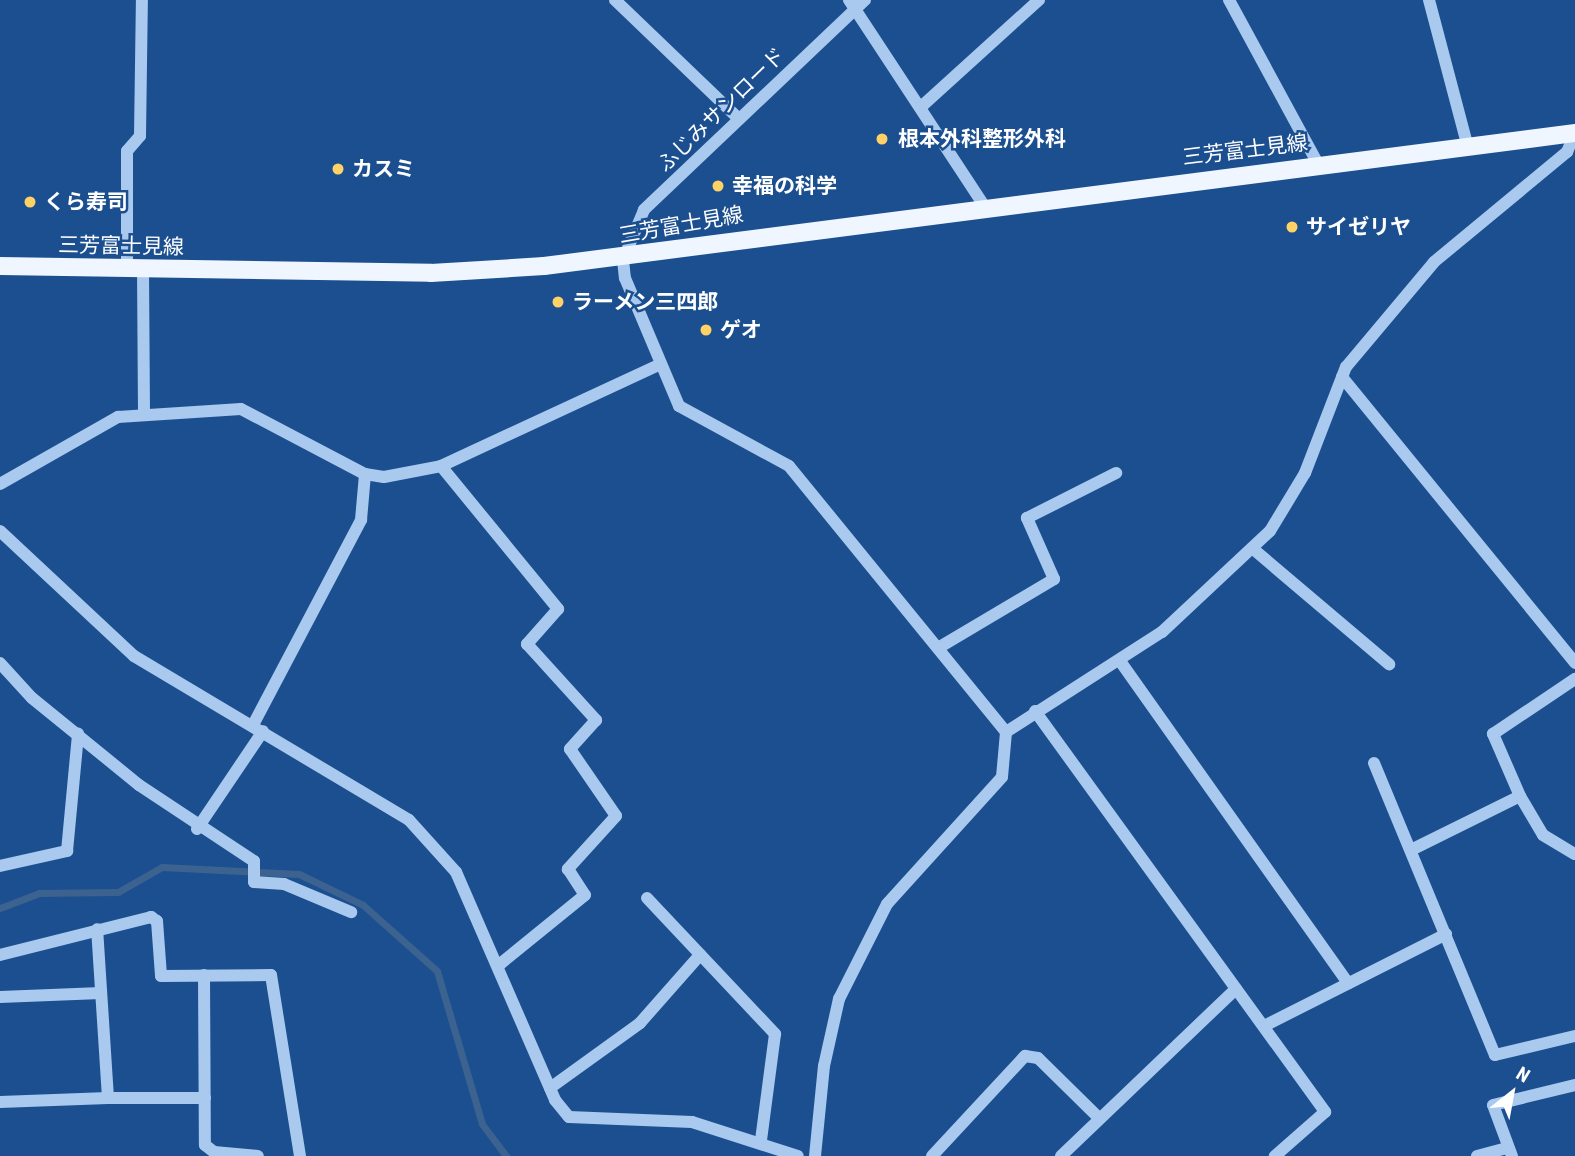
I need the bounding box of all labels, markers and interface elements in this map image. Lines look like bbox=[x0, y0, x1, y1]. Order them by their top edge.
street label: ふじみサンロード bbox=[652, 43, 790, 177]
place label: 根本外科整形外科 bbox=[898, 126, 1066, 152]
marker: 根本外科整形外科 bbox=[872, 129, 892, 149]
street label: 三芳富士見線 bbox=[1181, 130, 1309, 170]
place label: カスミ bbox=[352, 156, 415, 182]
marker: カスミ bbox=[330, 161, 346, 177]
place label: 幸福の科学 bbox=[732, 173, 837, 199]
marker: 幸福の科学 bbox=[710, 178, 726, 194]
place label: くら寿司 bbox=[44, 189, 128, 215]
marker: くら寿司 bbox=[22, 194, 38, 210]
street label: 三芳富士見線 bbox=[617, 202, 745, 248]
place label: サイゼリヤ bbox=[1306, 214, 1411, 240]
marker: サイゼリヤ bbox=[1284, 219, 1300, 235]
street label: 三芳富士見線 bbox=[58, 232, 184, 260]
place label: ラーメン三四郎 bbox=[572, 289, 719, 315]
marker: ラーメン三四郎 bbox=[550, 294, 566, 310]
place label: ゲオ bbox=[720, 317, 762, 343]
marker: ゲオ bbox=[698, 322, 714, 338]
north arrow bbox=[1477, 1058, 1547, 1128]
text: N bbox=[1512, 1062, 1534, 1087]

